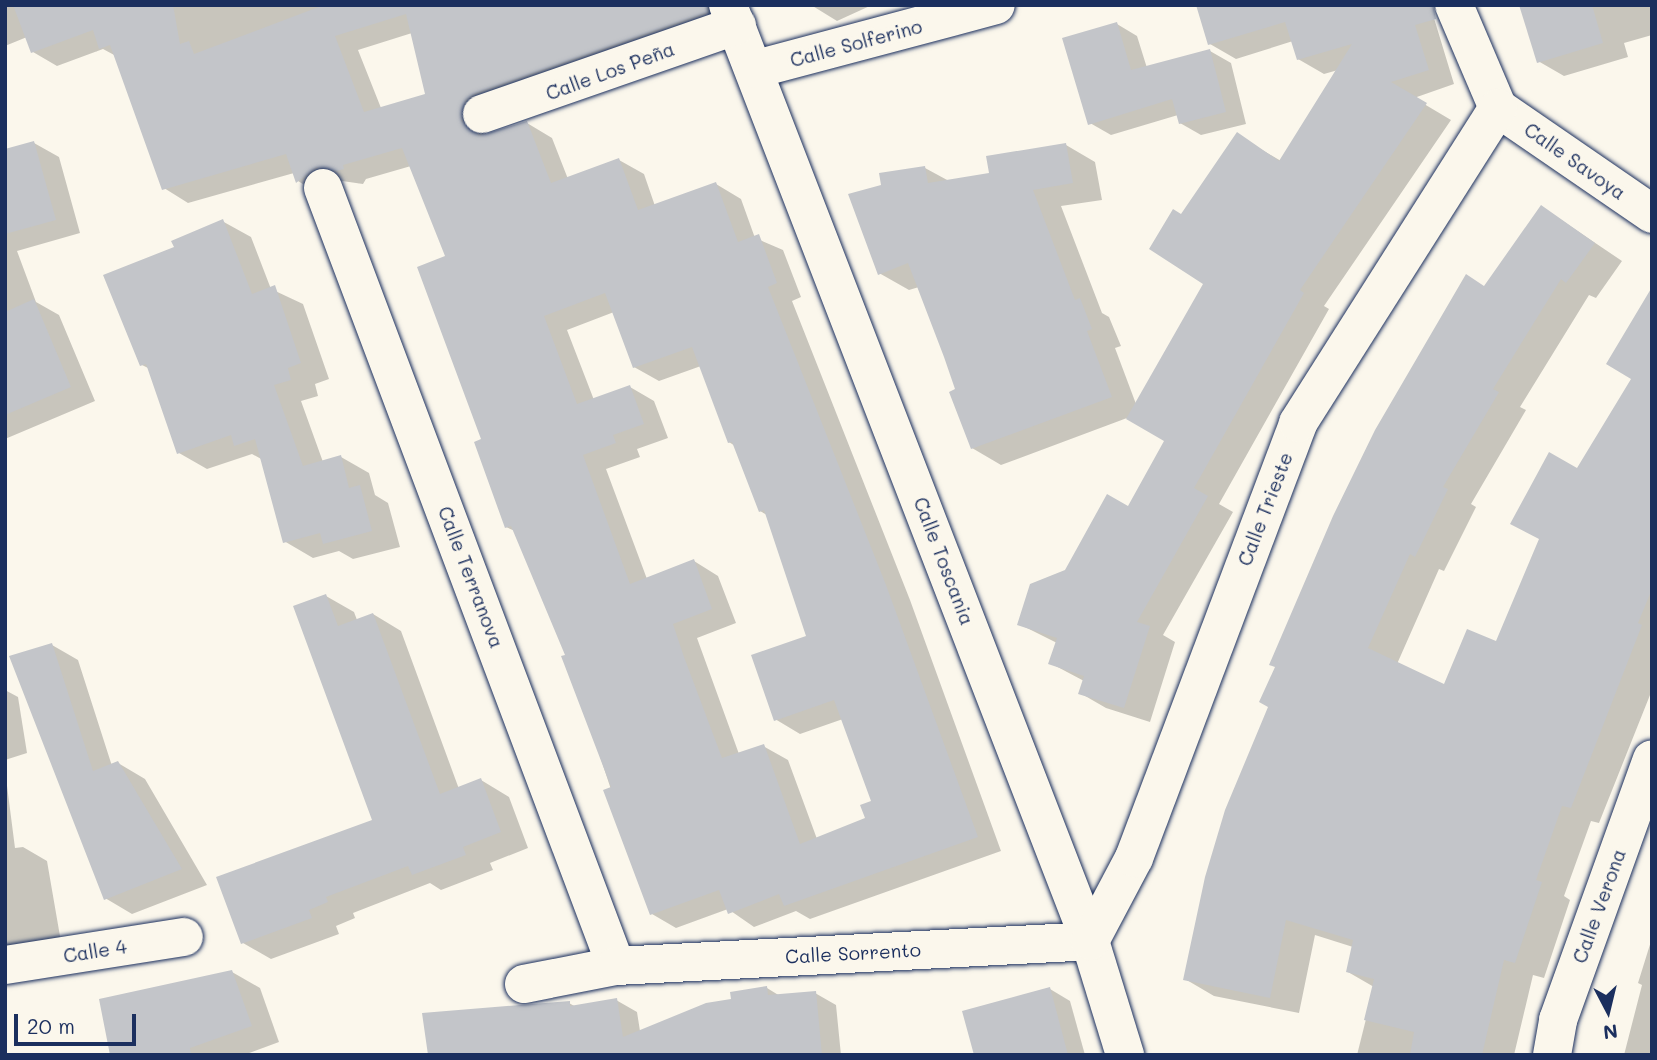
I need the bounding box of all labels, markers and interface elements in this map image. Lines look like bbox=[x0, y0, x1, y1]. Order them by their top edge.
street label: Calle Solferino bbox=[787, 14, 925, 72]
street label: Calle Los Peña bbox=[543, 37, 677, 105]
street label: Calle Savoya bbox=[1520, 118, 1630, 204]
street label: Calle Trieste bbox=[1233, 449, 1297, 569]
street label: Calle Toscania bbox=[909, 494, 979, 628]
street label: Calle Terranova bbox=[434, 503, 508, 651]
street label: Calle Verona bbox=[1568, 846, 1630, 966]
street label: Calle 4 bbox=[62, 935, 128, 967]
street label: Calle Sorrento bbox=[785, 938, 921, 968]
north arrow bbox=[1573, 976, 1643, 1046]
scale bar bbox=[18, 1000, 140, 1044]
text: 20 m bbox=[27, 1012, 75, 1039]
text: N bbox=[1602, 1019, 1619, 1046]

